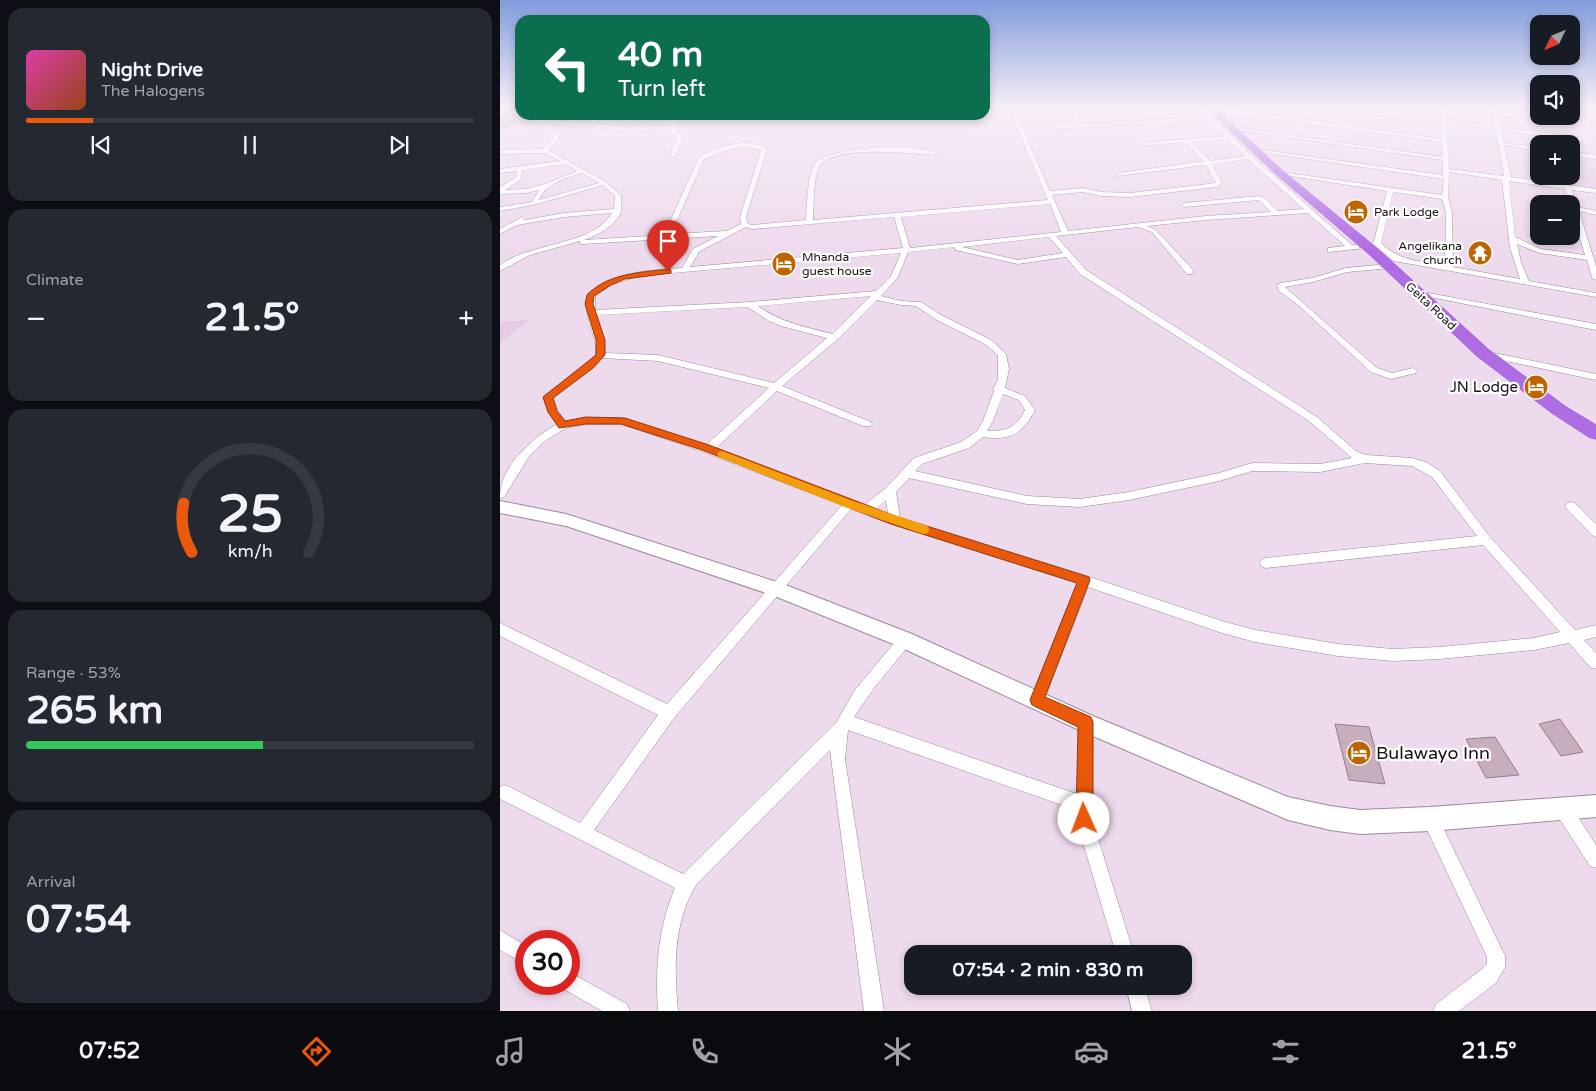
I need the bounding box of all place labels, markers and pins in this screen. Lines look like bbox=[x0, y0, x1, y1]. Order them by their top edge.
hotel icon: Park Lodge bbox=[1343, 199, 1369, 225]
place label: Park Lodge bbox=[1374, 205, 1439, 219]
pin bbox=[647, 220, 689, 271]
place label: Angelikana church bbox=[1398, 239, 1462, 267]
temple icon: Angelikana church bbox=[1467, 240, 1493, 266]
place label: Mhanda guest house bbox=[802, 250, 872, 278]
hotel icon: Mhanda guest house bbox=[771, 251, 797, 277]
hotel icon: JN Lodge bbox=[1523, 374, 1549, 400]
place label: JN Lodge bbox=[1450, 378, 1518, 396]
hotel icon: Bulawayo Inn bbox=[1346, 740, 1372, 766]
place label: Bulawayo Inn bbox=[1376, 742, 1490, 764]

